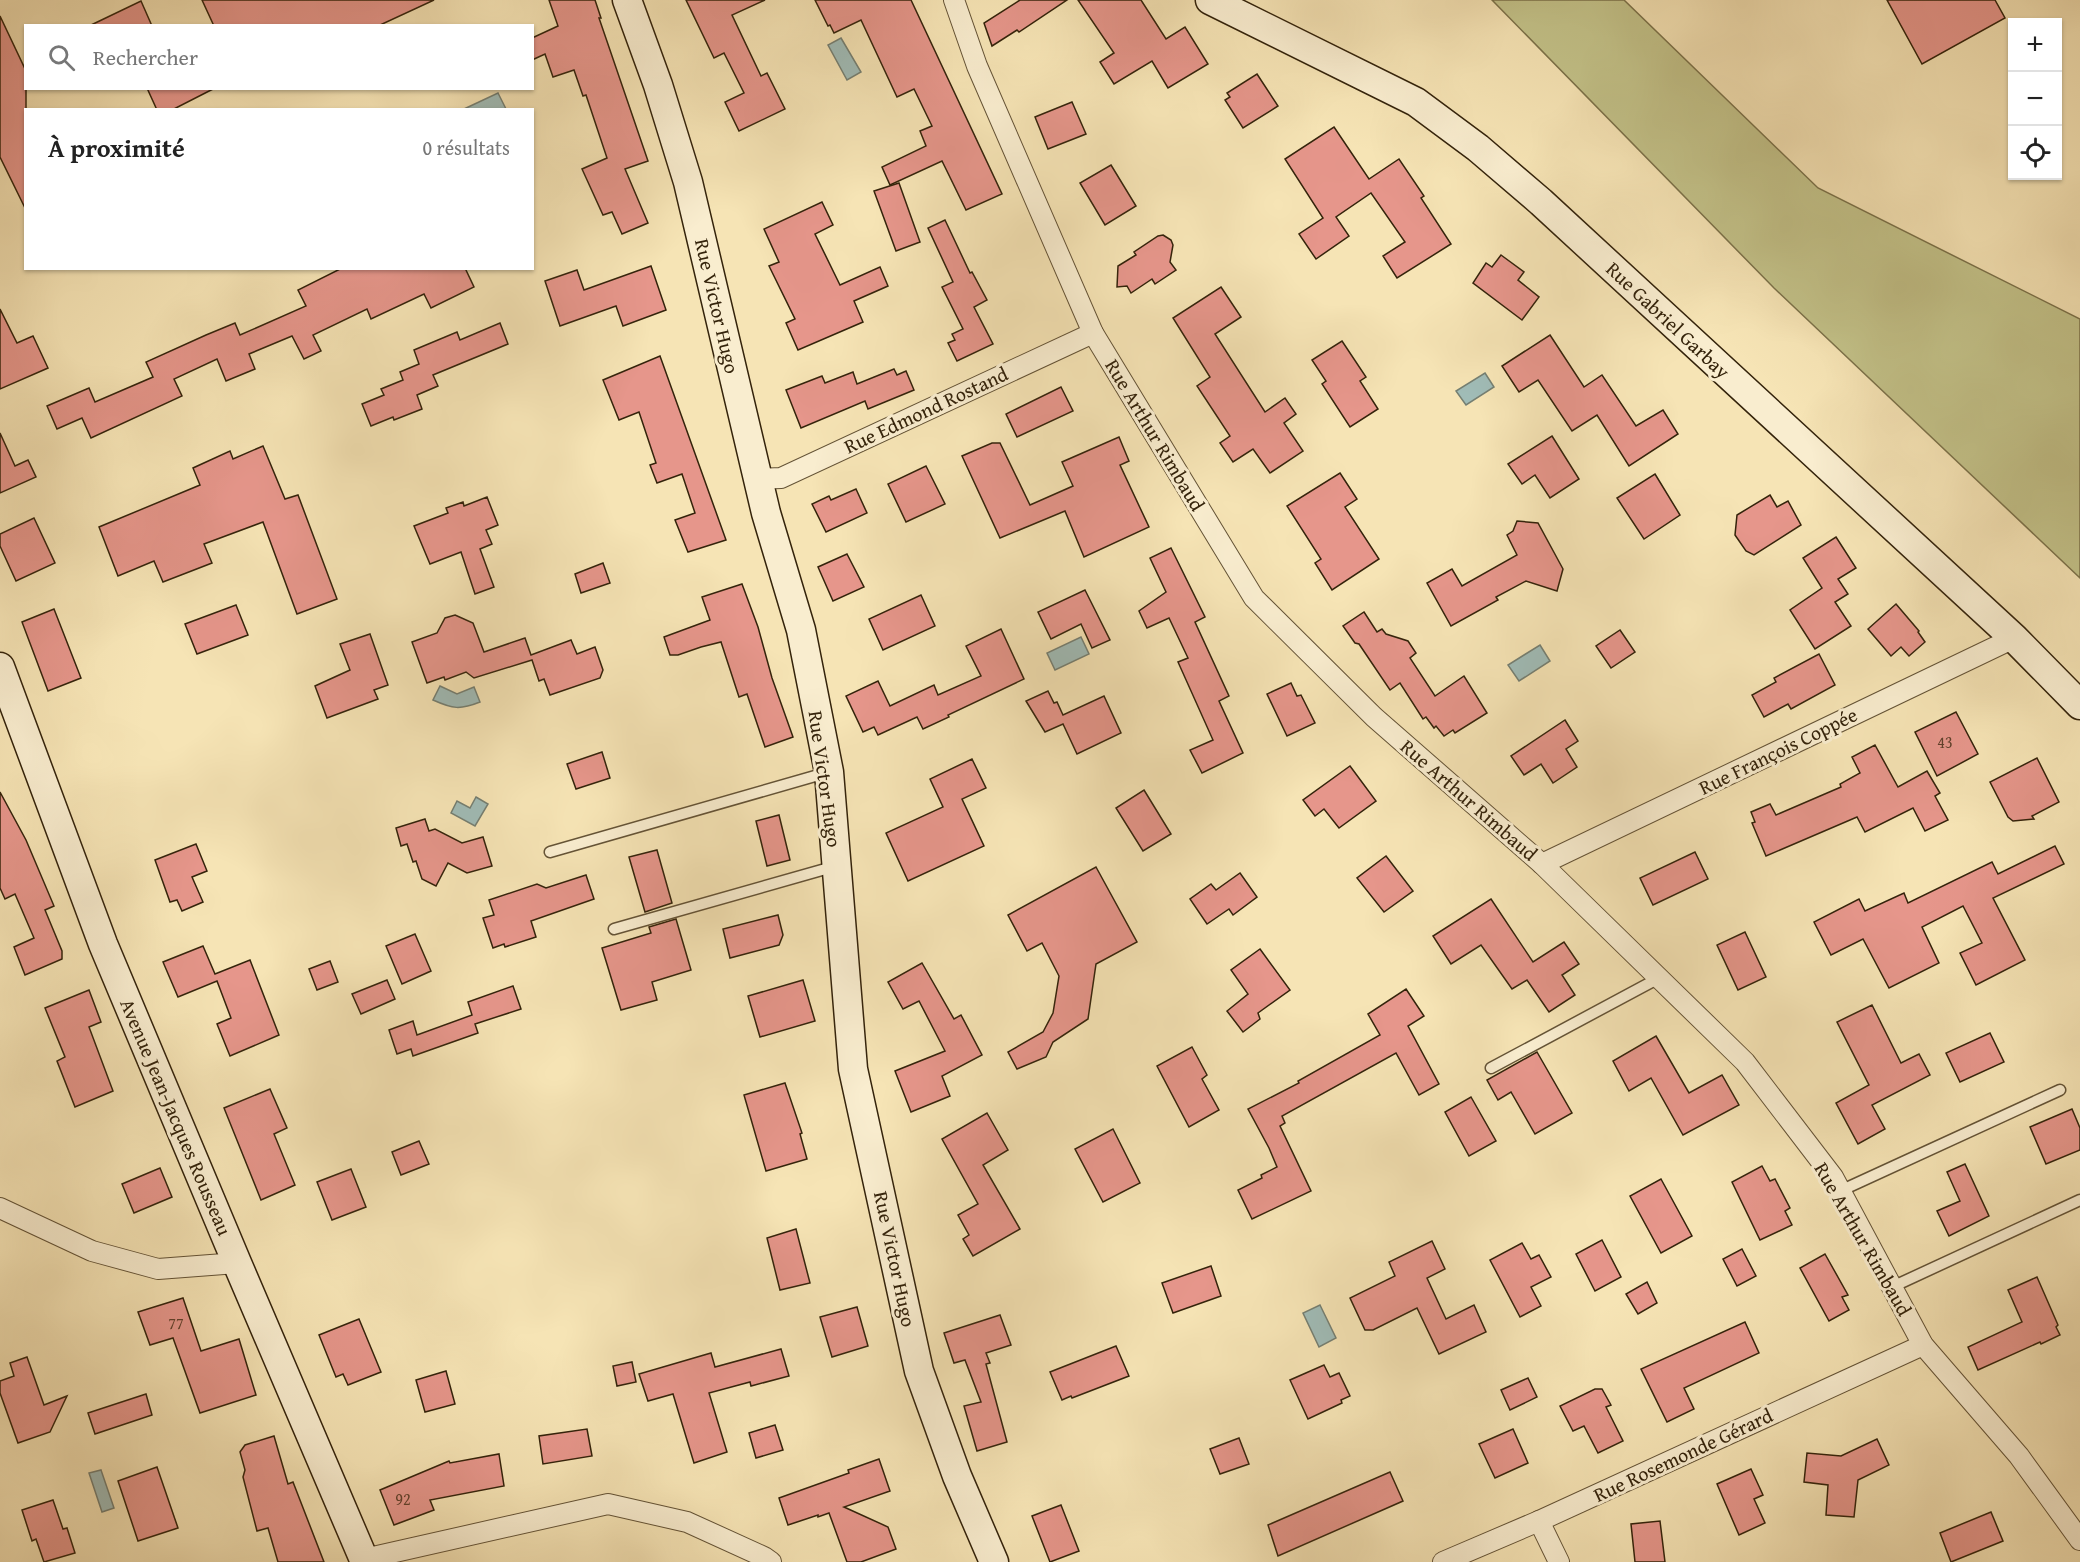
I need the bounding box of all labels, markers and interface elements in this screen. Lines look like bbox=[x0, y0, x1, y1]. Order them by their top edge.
map controls bbox=[2008, 18, 2062, 180]
button: + bbox=[2008, 18, 2062, 72]
search box bbox=[24, 24, 534, 90]
icon: search bbox=[45, 41, 78, 74]
text: Rechercher bbox=[93, 41, 198, 73]
button: − bbox=[2008, 72, 2062, 126]
button: locate bbox=[2008, 126, 2062, 180]
text: À proximité bbox=[48, 128, 185, 167]
text: 0 résultats bbox=[422, 133, 510, 162]
street label: Rue Victor Hugo bbox=[688, 235, 747, 376]
street label: Rue Gabriel Garbay bbox=[1600, 254, 1737, 385]
street label: Rue Arthur Rimbaud bbox=[1098, 353, 1213, 517]
street label: Rue Edmond Rostand bbox=[839, 359, 1013, 460]
street label: Rue François Coppée bbox=[1694, 700, 1862, 802]
street label: Rue Victor Hugo bbox=[802, 709, 849, 849]
house number: 43 bbox=[1937, 730, 1953, 754]
street label: Rue Arthur Rimbaud bbox=[1395, 732, 1544, 868]
street label: Avenue Jean-Jacques Rousseau bbox=[113, 994, 240, 1240]
street label: Rue Arthur Rimbaud bbox=[1808, 1157, 1919, 1321]
street label: Rue Victor Hugo bbox=[867, 1188, 924, 1329]
house number: 77 bbox=[168, 1311, 184, 1335]
street label: Rue Rosemonde Gérard bbox=[1588, 1400, 1777, 1509]
house number: 92 bbox=[395, 1487, 411, 1511]

